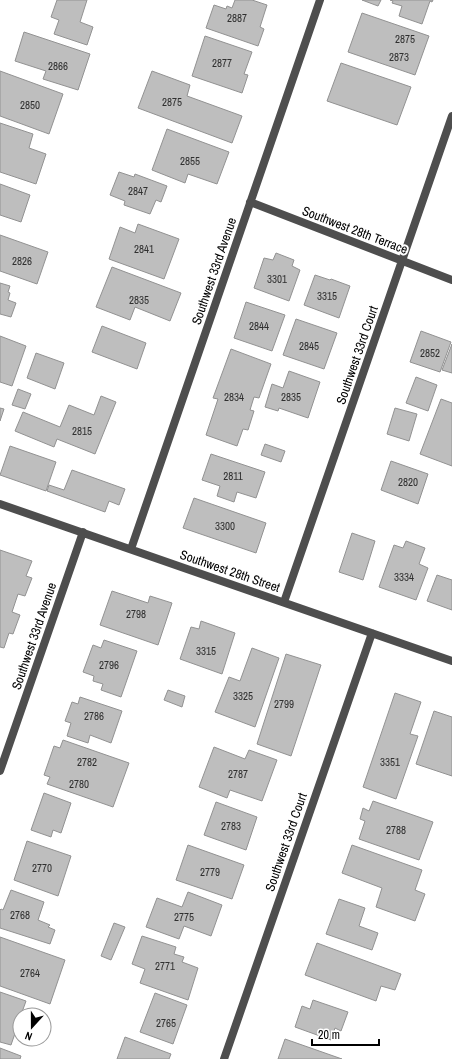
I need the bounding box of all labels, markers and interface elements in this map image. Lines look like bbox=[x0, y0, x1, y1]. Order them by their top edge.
house number: 2887 bbox=[227, 11, 247, 25]
house number: 2875 bbox=[395, 32, 415, 46]
house number: 2873 bbox=[389, 50, 409, 64]
house number: 2877 bbox=[212, 56, 232, 70]
house number: 2866 bbox=[48, 59, 68, 73]
house number: 2875 bbox=[162, 95, 182, 109]
house number: 2850 bbox=[20, 98, 40, 112]
house number: 2855 bbox=[180, 154, 200, 168]
house number: 2847 bbox=[128, 184, 148, 198]
street label: Southwest 28th Terrace bbox=[300, 202, 410, 258]
street label: Southwest 33rd Avenue bbox=[188, 215, 240, 327]
house number: 2841 bbox=[134, 242, 154, 256]
house number: 2826 bbox=[12, 254, 32, 268]
house number: 3301 bbox=[267, 272, 287, 286]
house number: 3315 bbox=[317, 289, 337, 303]
house number: 2835 bbox=[129, 293, 149, 307]
street label: Southwest 33rd Court bbox=[332, 303, 382, 407]
house number: 2844 bbox=[249, 319, 269, 333]
house number: 2845 bbox=[299, 339, 319, 353]
house number: 2852 bbox=[420, 346, 440, 360]
house number: 2834 bbox=[224, 390, 244, 404]
house number: 2835 bbox=[281, 390, 301, 404]
house number: 2815 bbox=[72, 424, 92, 438]
house number: 2811 bbox=[223, 469, 243, 483]
house number: 2820 bbox=[398, 475, 418, 489]
house number: 3300 bbox=[215, 519, 235, 533]
street label: Southwest 28th Street bbox=[178, 546, 282, 596]
house number: 3334 bbox=[394, 570, 414, 584]
street label: Southwest 33rd Avenue bbox=[8, 580, 60, 692]
house number: 2798 bbox=[126, 607, 146, 621]
house number: 3315 bbox=[196, 644, 216, 658]
house number: 2796 bbox=[99, 658, 119, 672]
house number: 3325 bbox=[233, 689, 253, 703]
house number: 2799 bbox=[274, 697, 294, 711]
house number: 2786 bbox=[84, 709, 104, 723]
house number: 2782 bbox=[77, 755, 97, 769]
house number: 3351 bbox=[380, 755, 400, 769]
house number: 2787 bbox=[228, 767, 248, 781]
house number: 2780 bbox=[69, 777, 89, 791]
street label: Southwest 33rd Court bbox=[261, 790, 311, 894]
house number: 2783 bbox=[221, 819, 241, 833]
house number: 2788 bbox=[386, 823, 406, 837]
house number: 2770 bbox=[32, 861, 52, 875]
house number: 2779 bbox=[200, 865, 220, 879]
house number: 2768 bbox=[10, 908, 30, 922]
house number: 2775 bbox=[174, 910, 194, 924]
house number: 2771 bbox=[155, 959, 175, 973]
house number: 2764 bbox=[20, 966, 40, 980]
north arrow bbox=[12, 1007, 52, 1047]
house number: 2765 bbox=[156, 1016, 176, 1030]
scale bar bbox=[312, 1021, 379, 1047]
text: 20 m bbox=[318, 1027, 340, 1043]
text: N bbox=[23, 1029, 34, 1044]

